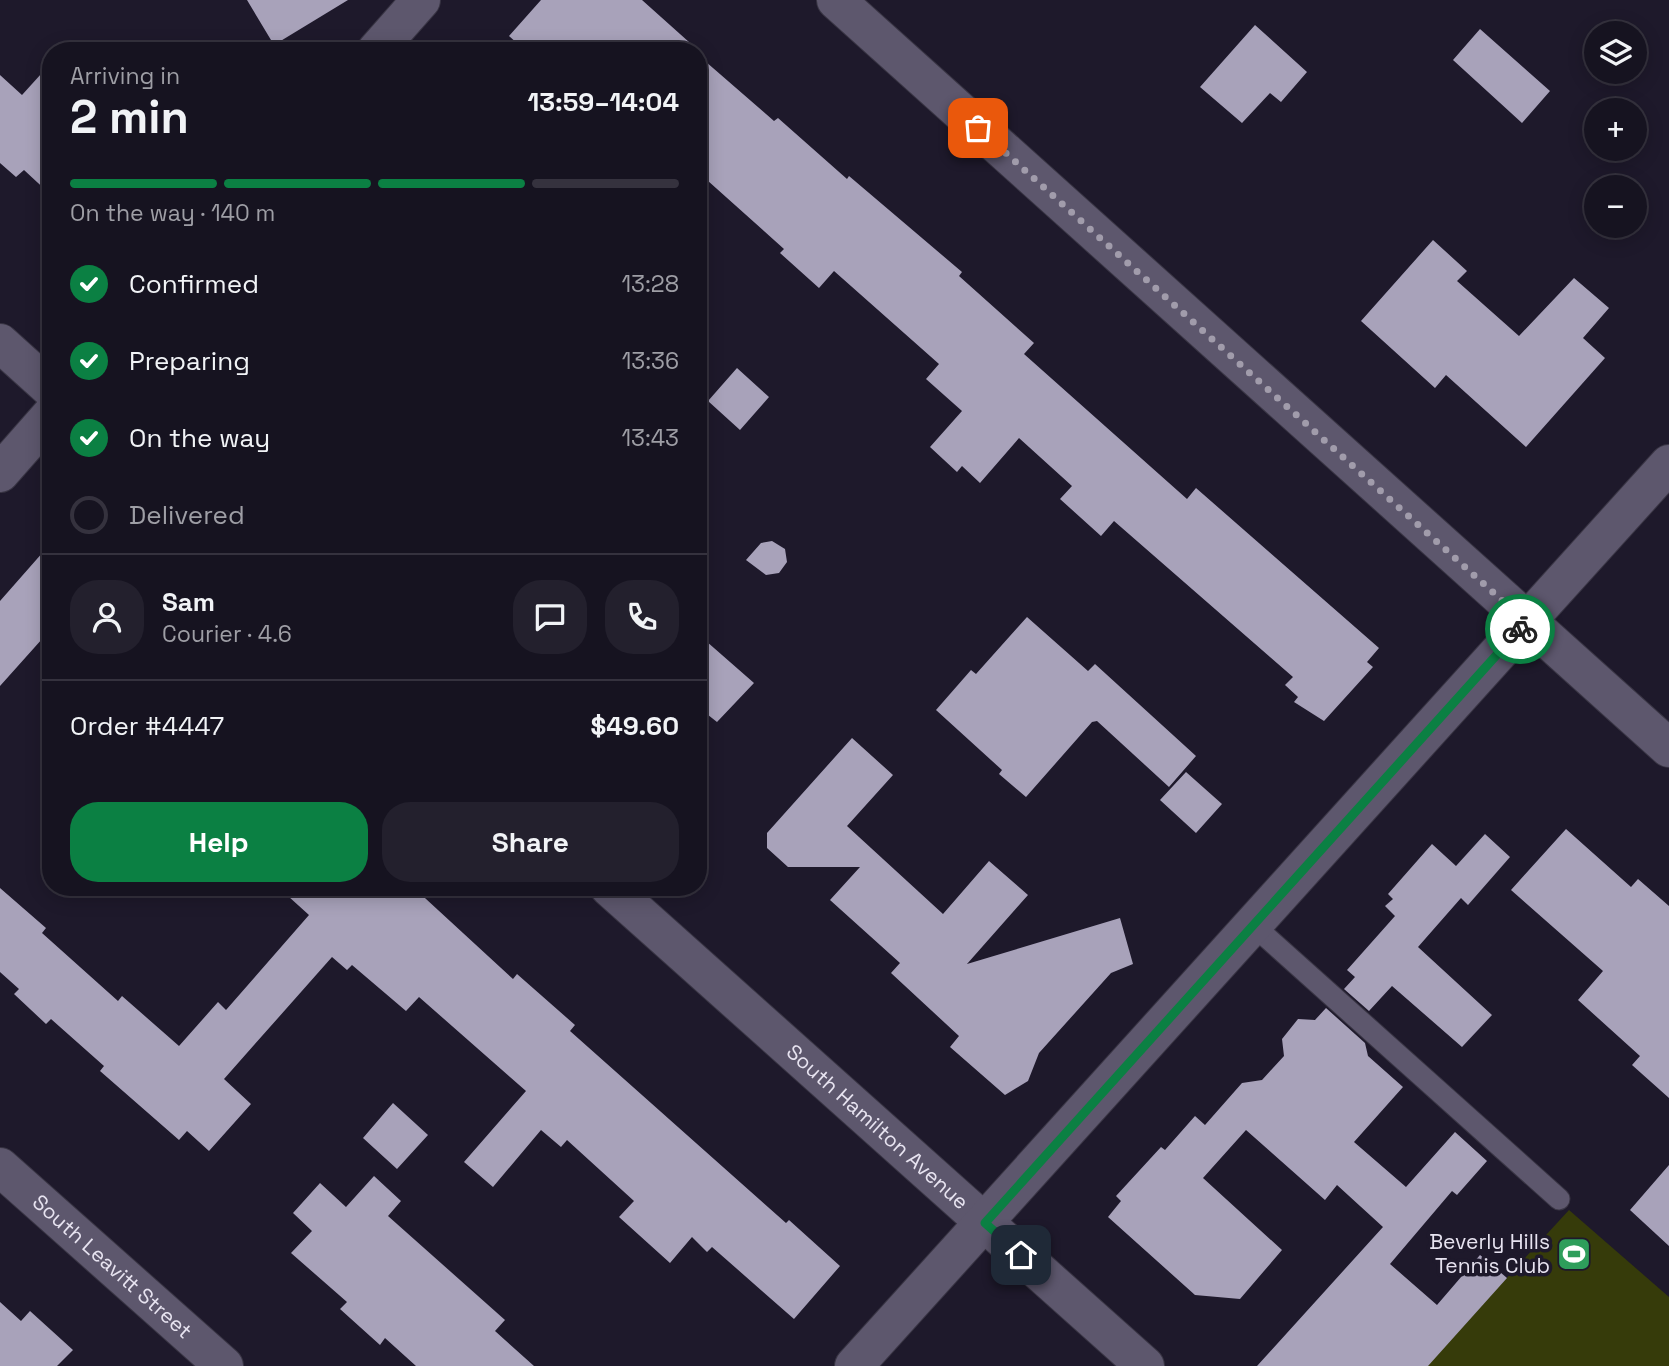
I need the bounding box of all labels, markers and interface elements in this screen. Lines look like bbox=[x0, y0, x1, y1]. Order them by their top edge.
map controls bbox=[1584, 21, 1647, 238]
button: layers bbox=[1584, 21, 1647, 84]
text: Arriving in bbox=[70, 61, 180, 91]
text: 13:59–14:04 bbox=[527, 85, 679, 119]
text: 2 min bbox=[70, 88, 189, 146]
pin bbox=[948, 98, 1008, 158]
button: + bbox=[1584, 98, 1647, 161]
icon: bag bbox=[959, 109, 997, 147]
button: − bbox=[1584, 175, 1647, 238]
text: On the way · 140 m bbox=[70, 198, 275, 228]
icon: check bbox=[70, 265, 108, 303]
text: Confirmed bbox=[129, 267, 259, 301]
text: 13:28 bbox=[621, 269, 679, 299]
icon: check bbox=[70, 342, 108, 380]
text: Preparing bbox=[129, 344, 250, 378]
text: 13:36 bbox=[622, 346, 679, 376]
icon: check bbox=[70, 419, 108, 457]
text: On the way bbox=[129, 421, 270, 455]
text: 13:43 bbox=[621, 423, 679, 453]
text: Delivered bbox=[129, 498, 245, 532]
button: person bbox=[70, 580, 144, 654]
button: chat bbox=[513, 580, 587, 654]
button: phone bbox=[605, 580, 679, 654]
text: Sam bbox=[162, 585, 215, 619]
courier bbox=[1485, 594, 1555, 664]
icon: bike bbox=[1501, 610, 1539, 648]
text: Courier · 4.6 bbox=[162, 619, 292, 649]
text: Order #4447 bbox=[70, 709, 224, 743]
text: $49.60 bbox=[590, 709, 679, 743]
button: Help bbox=[70, 802, 368, 882]
button: Share bbox=[382, 802, 679, 882]
street label: South Hamilton Avenue bbox=[781, 1038, 975, 1215]
street label: South Leavitt Street bbox=[27, 1188, 198, 1344]
pin bbox=[991, 1225, 1051, 1285]
place label: Beverly Hills Tennis Club bbox=[1429, 1228, 1550, 1279]
sports icon: Beverly Hills Tennis Club bbox=[1555, 1235, 1593, 1273]
icon: home bbox=[1002, 1236, 1040, 1274]

